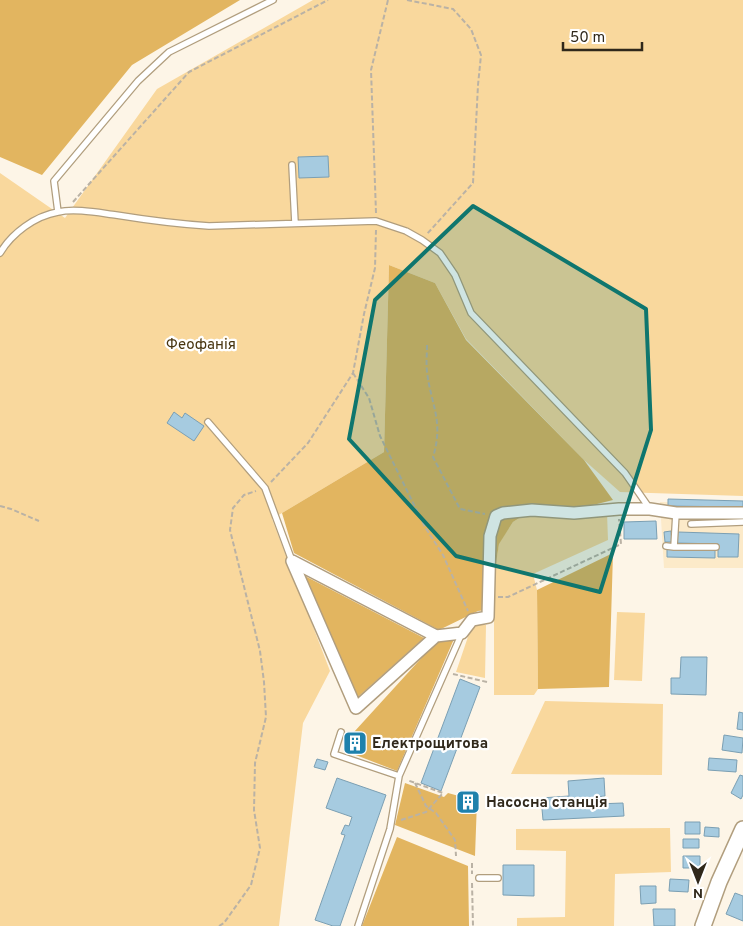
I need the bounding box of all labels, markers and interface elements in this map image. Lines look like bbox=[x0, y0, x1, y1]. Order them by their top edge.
scale bar bbox=[563, 20, 642, 52]
text: 50 m bbox=[570, 29, 605, 48]
park label: Феофанія bbox=[166, 336, 236, 355]
building icon: Електрощитова bbox=[342, 730, 368, 756]
place label: Електрощитова bbox=[372, 735, 488, 754]
building icon: Насосна станція bbox=[455, 789, 481, 815]
place label: Насосна станція bbox=[486, 794, 608, 813]
north arrow bbox=[673, 856, 723, 906]
text: N bbox=[693, 884, 703, 901]

